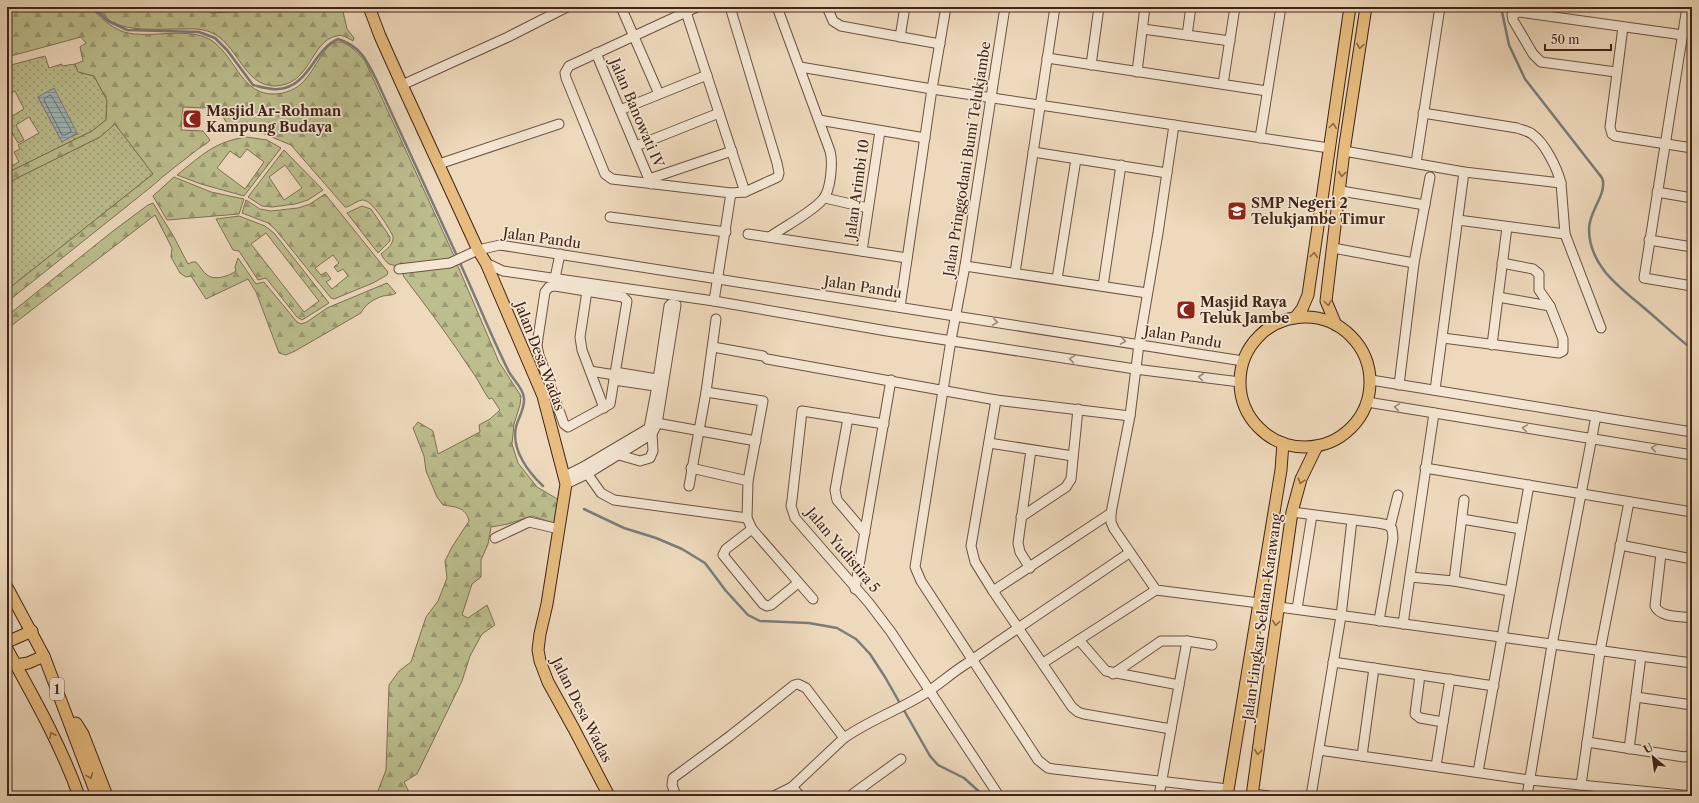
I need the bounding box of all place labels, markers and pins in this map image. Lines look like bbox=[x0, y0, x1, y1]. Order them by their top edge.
place label: Masjid Ar-Rohman Kampung Budaya bbox=[206, 102, 342, 136]
mosque icon: Masjid Ar-Rohman Kampung Budaya bbox=[181, 108, 203, 130]
place label: SMP Negeri 2 Telukjambe Timur bbox=[1251, 194, 1385, 228]
school or university icon: SMP Negeri 2 Telukjambe Timur bbox=[1226, 200, 1248, 222]
place label: Masjid Raya Teluk Jambe bbox=[1200, 293, 1289, 327]
mosque icon: Masjid Raya Teluk Jambe bbox=[1175, 299, 1197, 321]

